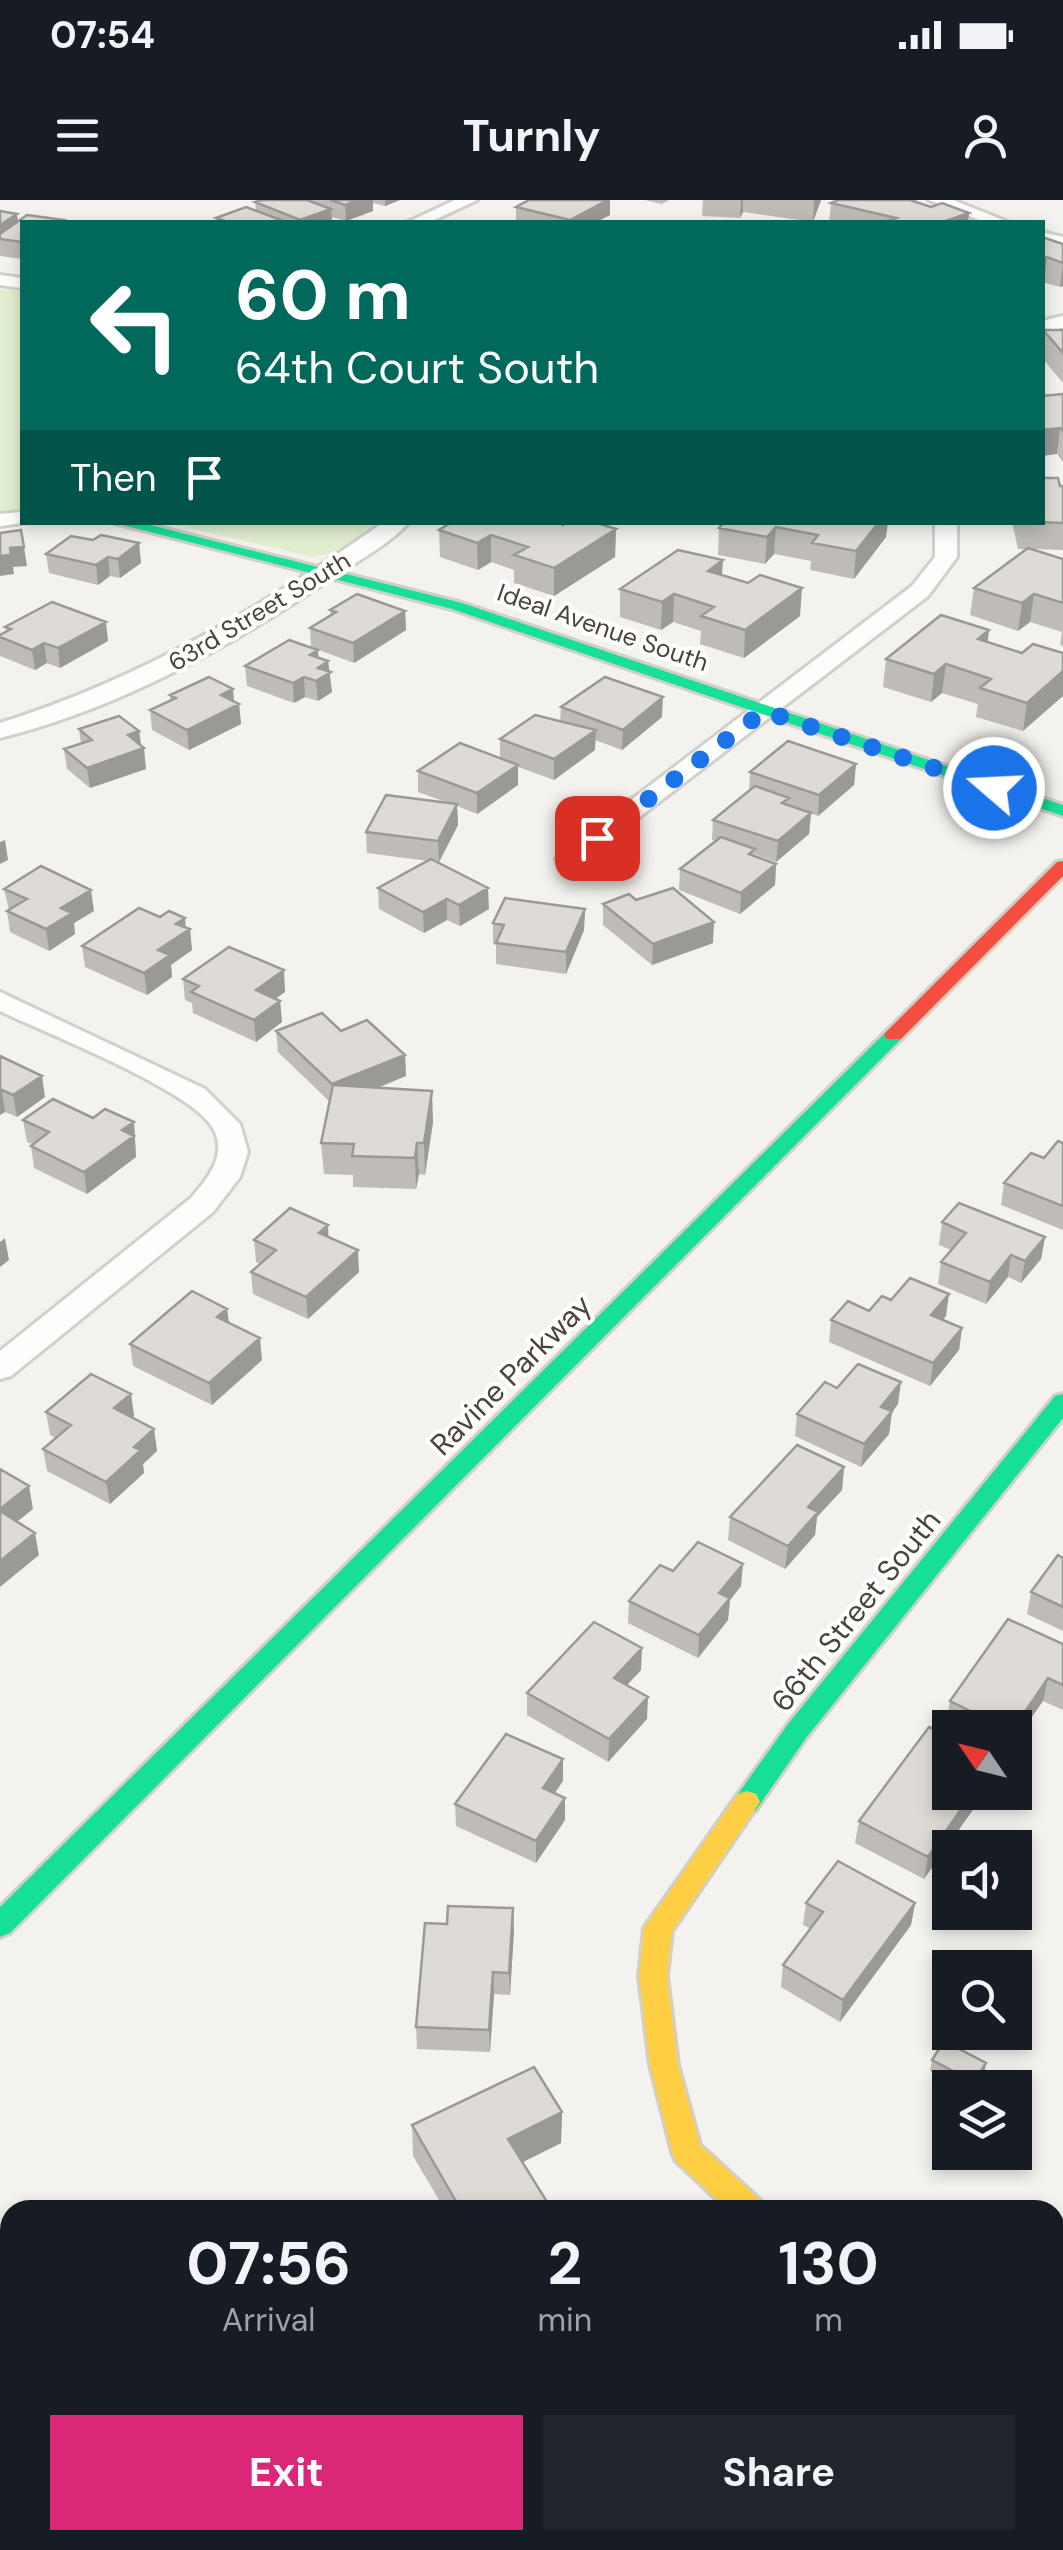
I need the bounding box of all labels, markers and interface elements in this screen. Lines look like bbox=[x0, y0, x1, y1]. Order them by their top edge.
text: 07:54 bbox=[50, 10, 155, 60]
text: Turnly bbox=[463, 106, 600, 165]
icon: menu bbox=[50, 108, 105, 163]
icon: person bbox=[958, 108, 1013, 163]
text: 60 m bbox=[235, 250, 411, 341]
icon: left bbox=[70, 260, 200, 390]
text: 64th Court South bbox=[235, 338, 599, 397]
icon: arrive bbox=[177, 450, 232, 505]
text: Then bbox=[70, 453, 157, 503]
street label: 63rd Street South bbox=[162, 544, 356, 679]
street label: Ideal Avenue South bbox=[493, 576, 713, 679]
position arrow bbox=[942, 736, 1046, 840]
pin bbox=[555, 796, 640, 881]
icon: arrive bbox=[570, 811, 625, 866]
street label: Ravine Parkway bbox=[422, 1285, 600, 1464]
street label: 66th Street South bbox=[762, 1502, 949, 1720]
north arrow bbox=[932, 1710, 1032, 1810]
map controls bbox=[932, 1710, 1032, 2170]
button: sound bbox=[932, 1830, 1032, 1930]
button: search bbox=[932, 1950, 1032, 2050]
button: layers bbox=[932, 2070, 1032, 2170]
text: 07:56 bbox=[186, 2224, 351, 2303]
text: 2 bbox=[547, 2224, 582, 2303]
text: 130 bbox=[778, 2224, 879, 2303]
text: Arrival bbox=[222, 2299, 315, 2341]
text: min bbox=[537, 2299, 592, 2341]
text: m bbox=[814, 2299, 843, 2341]
button: Exit bbox=[50, 2415, 523, 2530]
button: Share bbox=[543, 2415, 1015, 2530]

